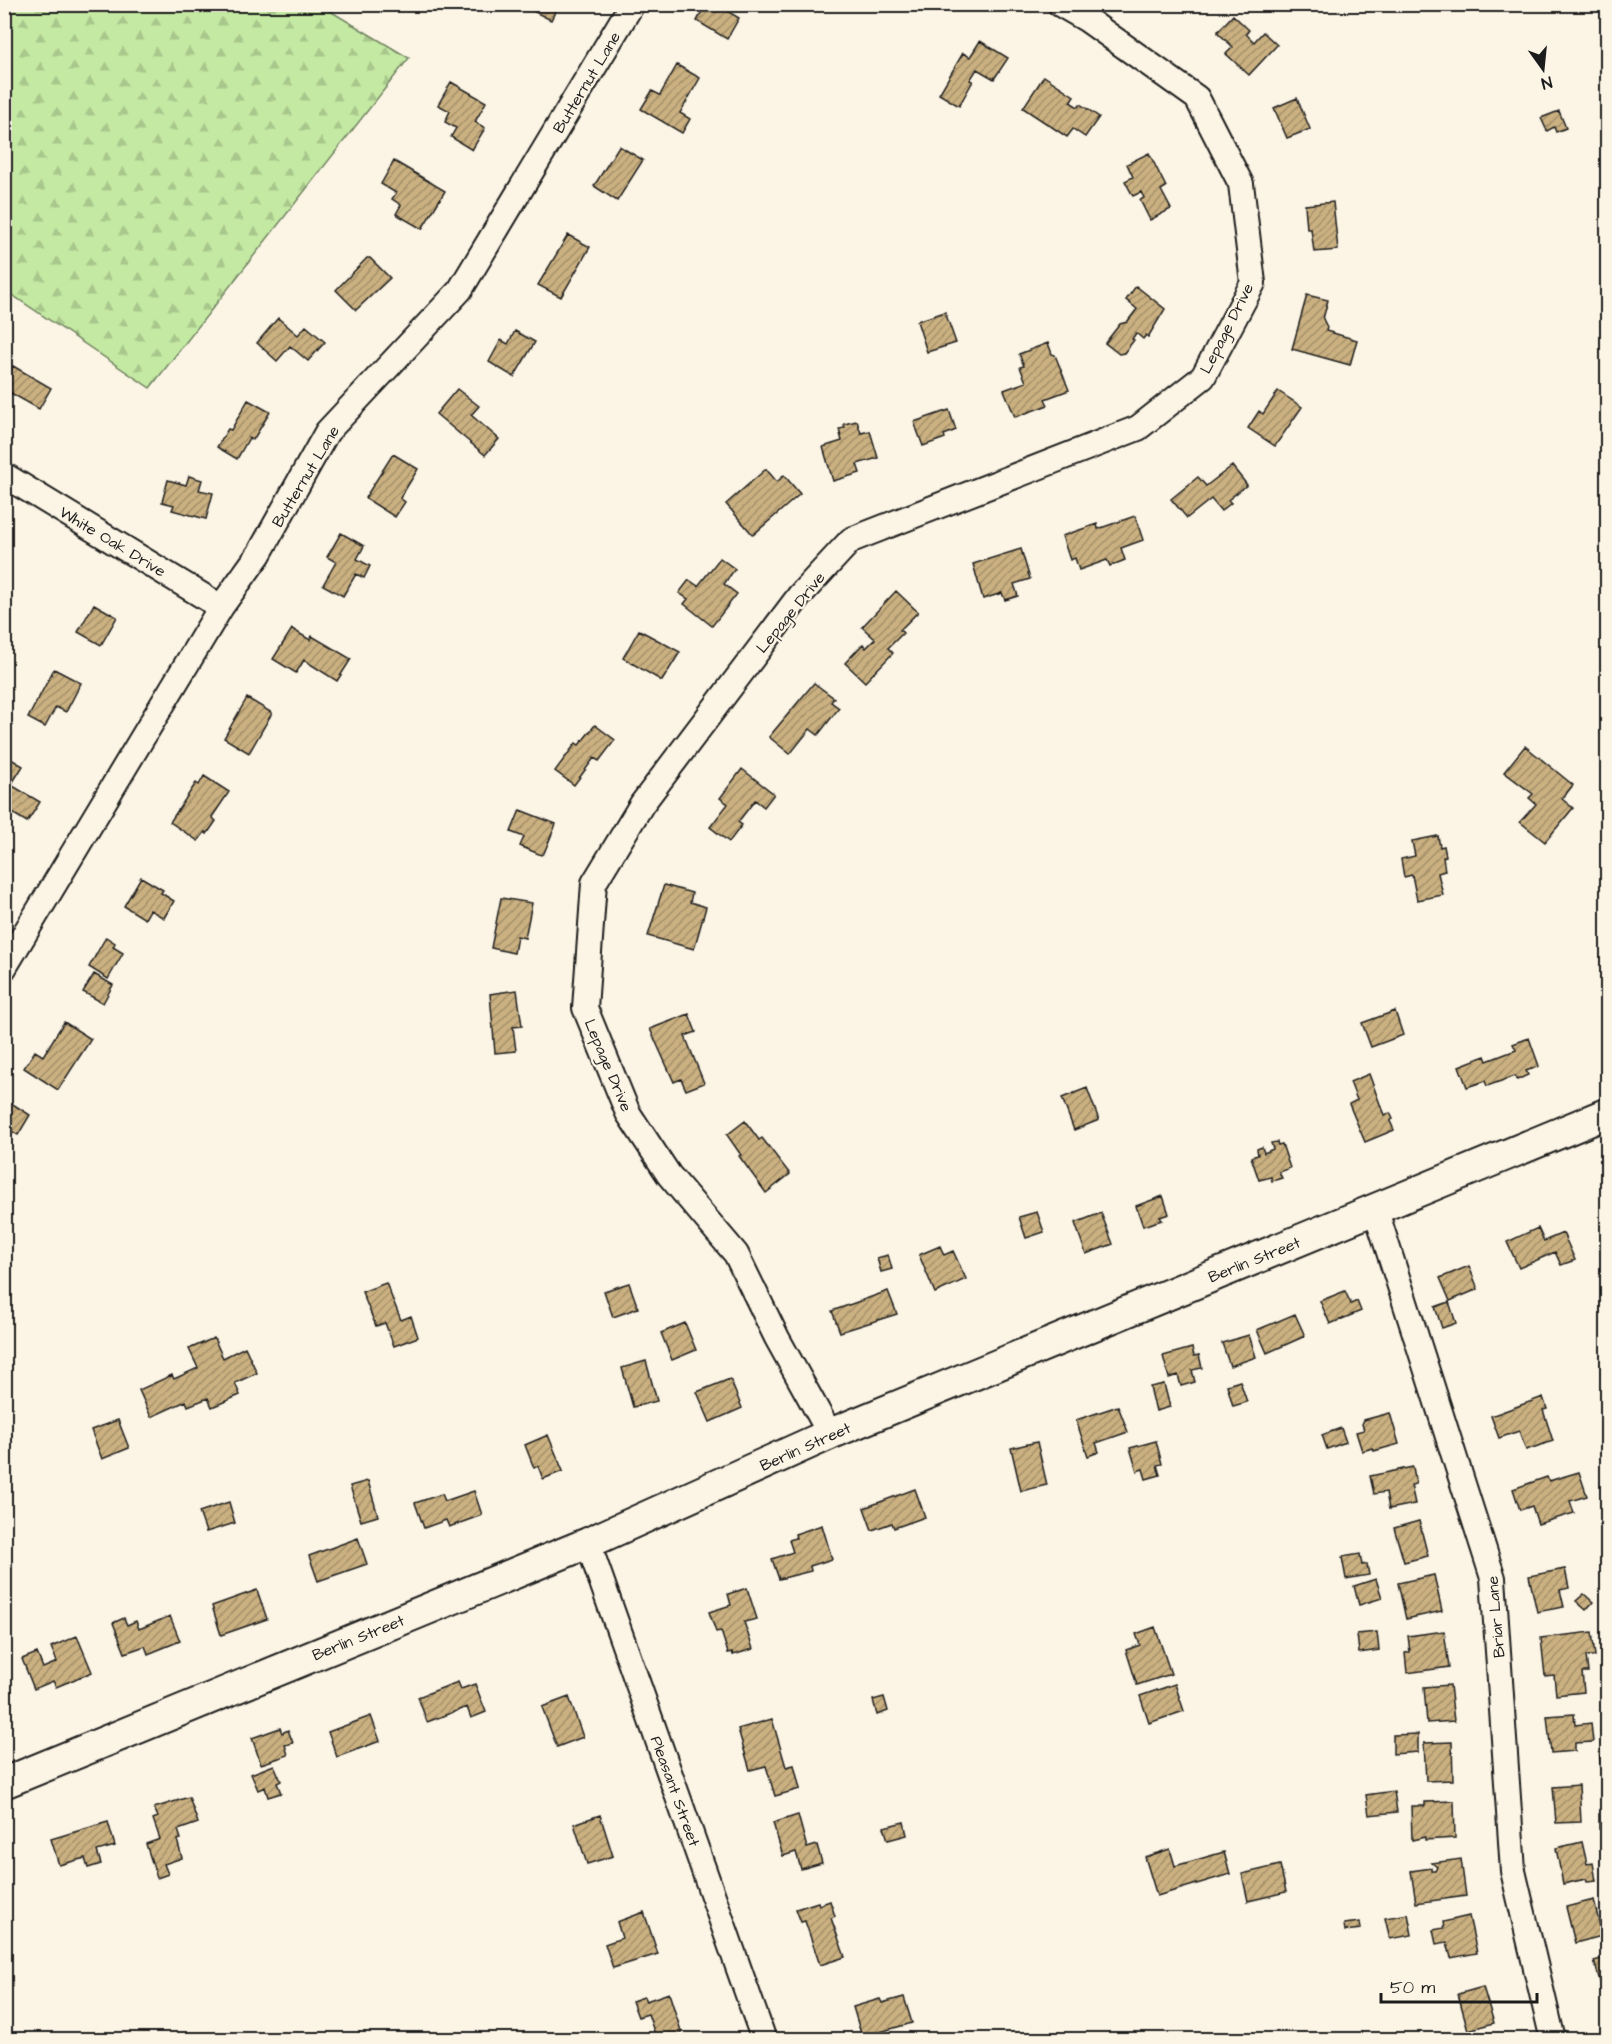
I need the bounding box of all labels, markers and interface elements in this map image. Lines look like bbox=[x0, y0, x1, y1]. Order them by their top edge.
street label: Butternut Lane bbox=[548, 27, 626, 137]
north arrow bbox=[1513, 39, 1573, 99]
text: N bbox=[1539, 71, 1554, 94]
street label: Lepage Drive bbox=[1195, 279, 1260, 378]
street label: Butternut Lane bbox=[267, 421, 345, 531]
street label: White Oak Drive bbox=[55, 501, 170, 583]
street label: Lepage Drive bbox=[751, 567, 831, 659]
street label: Lepage Drive bbox=[578, 1016, 638, 1116]
street label: Berlin Street bbox=[1205, 1231, 1304, 1288]
street label: Berlin Street bbox=[756, 1417, 855, 1477]
street label: Briar Lane bbox=[1481, 1575, 1511, 1659]
street label: Berlin Street bbox=[309, 1609, 408, 1666]
street label: Pleasant Street bbox=[645, 1733, 705, 1850]
scale bar bbox=[1381, 1966, 1537, 2004]
text: 50 m bbox=[1390, 1975, 1435, 2000]

